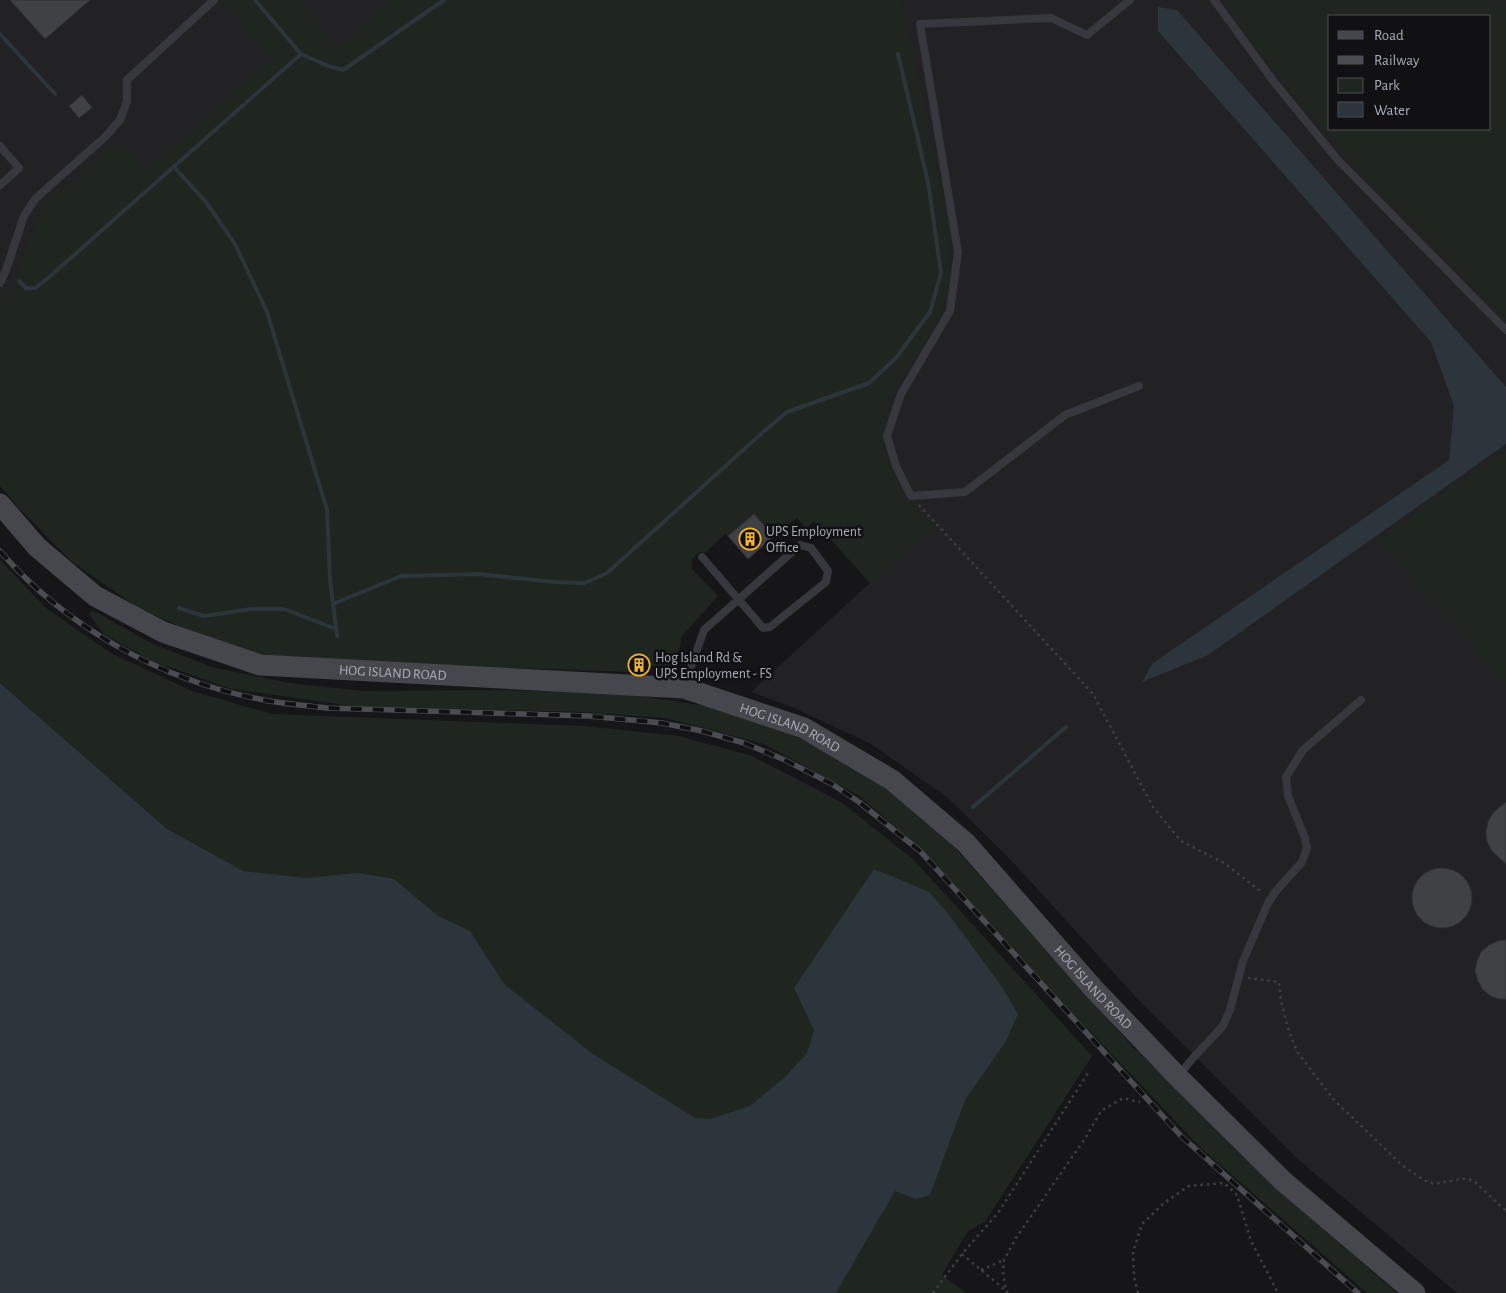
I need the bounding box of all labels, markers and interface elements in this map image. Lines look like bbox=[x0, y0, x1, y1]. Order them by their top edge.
legend bbox=[1328, 15, 1491, 130]
text: Road bbox=[1374, 28, 1404, 43]
text: Railway bbox=[1374, 53, 1420, 68]
text: Park bbox=[1374, 78, 1400, 93]
text: Water bbox=[1374, 103, 1410, 118]
place label: UPS Employment Office bbox=[766, 525, 862, 555]
building icon: UPS Employment Office bbox=[738, 527, 762, 551]
place label: Hog Island Rd & UPS Employment - FS bbox=[655, 651, 772, 681]
building icon: Hog Island Rd & UPS Employment - FS bbox=[627, 653, 651, 677]
street label: HOG ISLAND ROAD bbox=[339, 663, 447, 683]
street label: HOG ISLAND ROAD bbox=[738, 701, 842, 756]
street label: HOG ISLAND ROAD bbox=[1051, 943, 1134, 1032]

